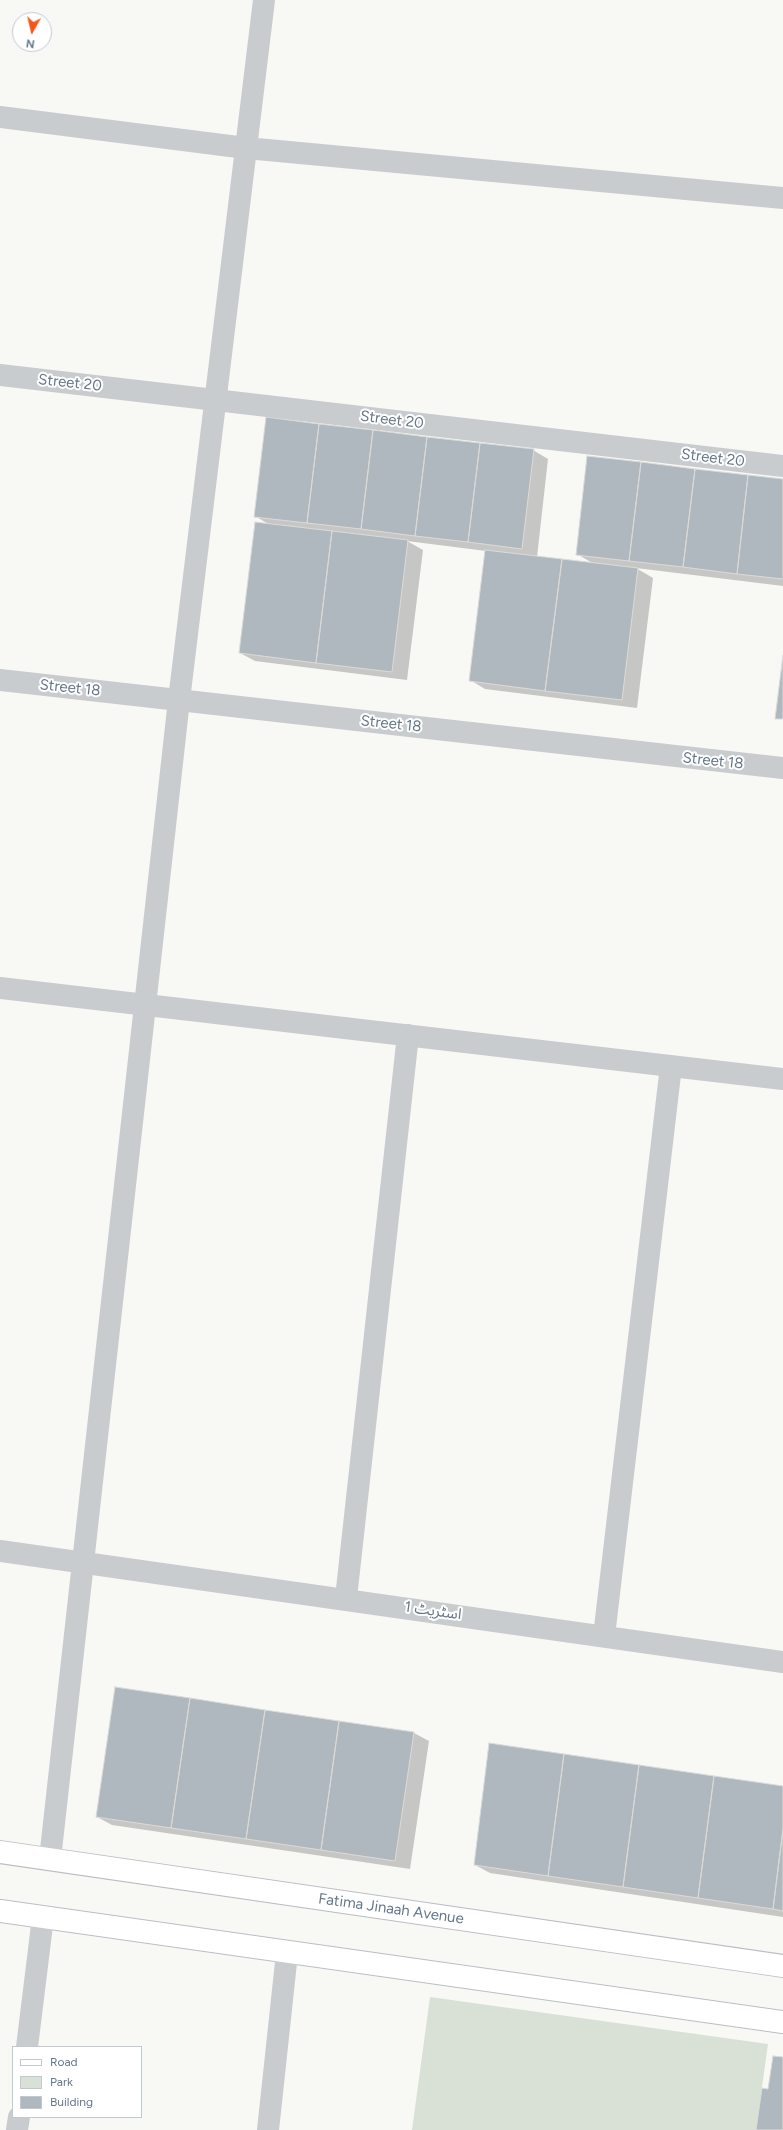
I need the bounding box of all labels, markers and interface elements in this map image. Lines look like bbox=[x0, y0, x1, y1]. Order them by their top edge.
north arrow bbox=[12, 12, 52, 52]
text: N bbox=[25, 36, 36, 50]
street label: Street 20 bbox=[37, 371, 103, 395]
street label: Street 20 bbox=[359, 407, 425, 433]
street label: Street 20 bbox=[680, 445, 746, 471]
street label: Street 18 bbox=[39, 676, 101, 700]
street label: Street 18 bbox=[360, 712, 422, 736]
street label: Street 18 bbox=[682, 749, 744, 773]
street label: اسٹریٹ 1 bbox=[403, 1598, 463, 1624]
street label: Fatima Jinaah Avenue bbox=[317, 1890, 465, 1928]
legend bbox=[12, 2046, 142, 2118]
text: Road bbox=[50, 2055, 78, 2069]
text: Park bbox=[50, 2075, 73, 2089]
text: Building bbox=[50, 2095, 93, 2109]

